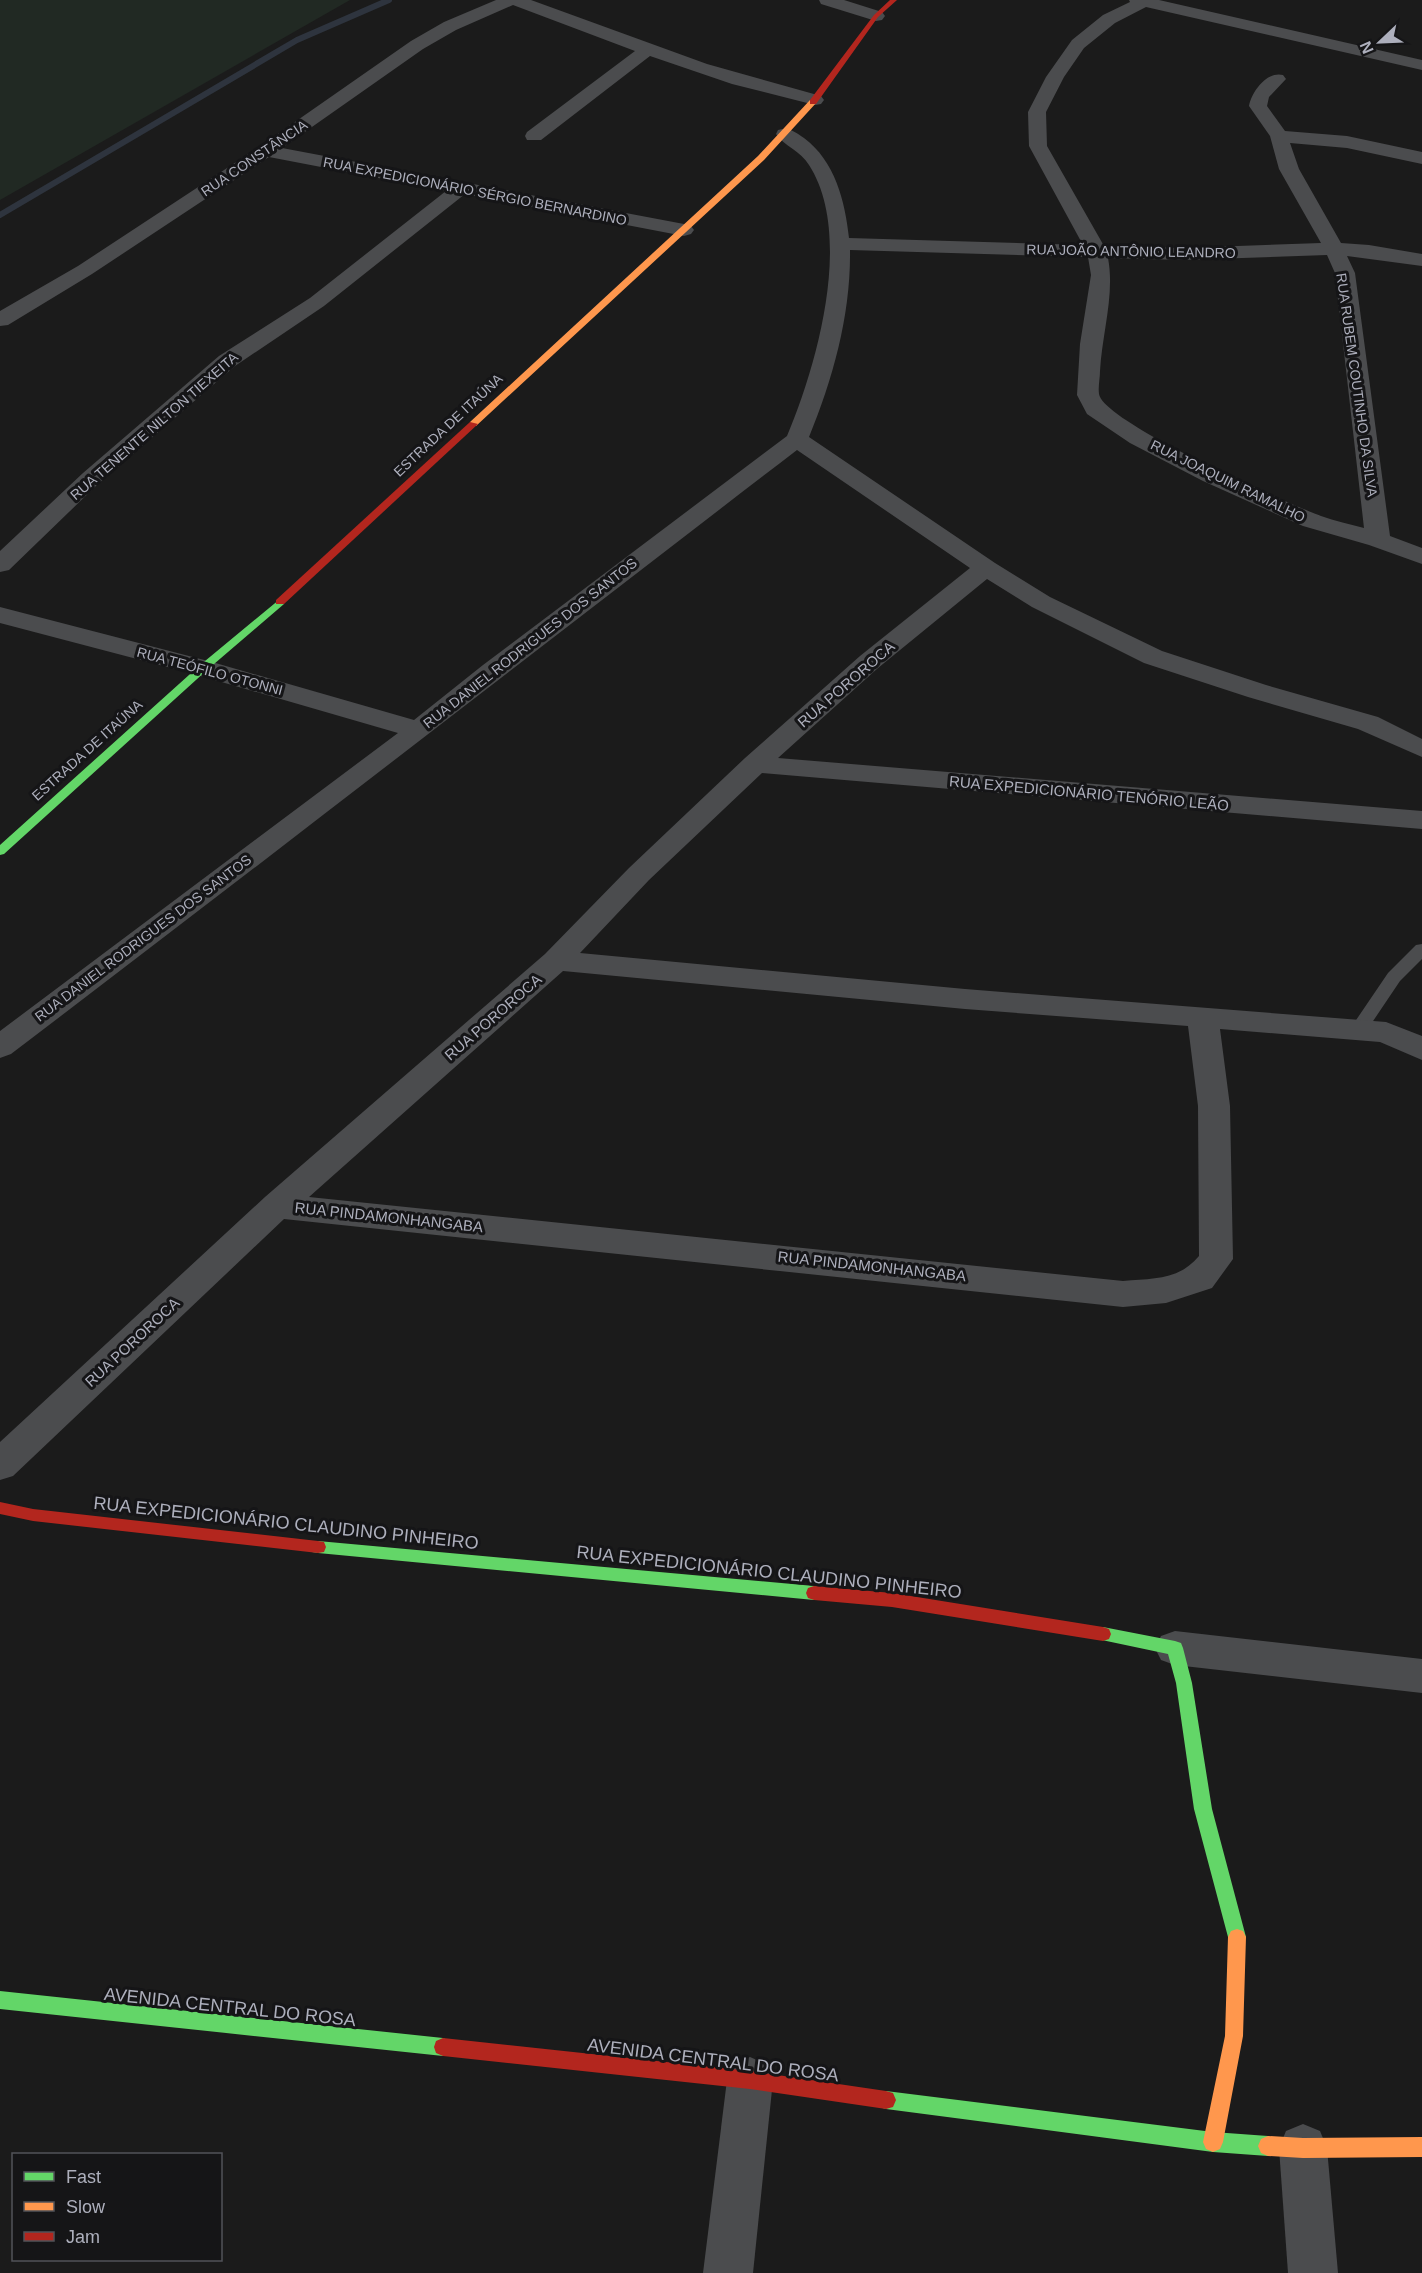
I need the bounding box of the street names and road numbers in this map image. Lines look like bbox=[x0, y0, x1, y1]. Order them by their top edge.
street label: RUA CONSTÂNCIA bbox=[198, 116, 311, 199]
street label: RUA EXPEDICIONÁRIO SÉRGIO BERNARDINO bbox=[322, 154, 628, 228]
street label: RUA JOÃO ANTÔNIO LEANDRO bbox=[1026, 241, 1236, 261]
street label: RUA RUBEM COUTINHO DA SILVA bbox=[1333, 272, 1381, 499]
street label: RUA TENENTE NILTON TIEXEITA bbox=[67, 349, 241, 503]
street label: ESTRADA DE ITAÚNA bbox=[390, 370, 506, 480]
street label: RUA JOAQUIM RAMALHO bbox=[1148, 437, 1308, 525]
street label: RUA DANIEL RODRIGUES DOS SANTOS bbox=[420, 555, 640, 731]
street label: RUA POROROCA bbox=[794, 637, 898, 731]
street label: RUA TEÓFILO OTONNI bbox=[135, 644, 285, 698]
street label: ESTRADA DE ITAÚNA bbox=[29, 696, 146, 804]
street label: RUA EXPEDICIONÁRIO TENÓRIO LEÃO bbox=[948, 772, 1230, 814]
street label: RUA DANIEL RODRIGUES DOS SANTOS bbox=[32, 851, 254, 1025]
street label: RUA POROROCA bbox=[441, 970, 545, 1064]
street label: RUA PINDAMONHANGABA bbox=[294, 1199, 484, 1235]
street label: RUA PINDAMONHANGABA bbox=[777, 1248, 967, 1284]
street label: RUA POROROCA bbox=[81, 1294, 183, 1390]
street label: RUA EXPEDICIONÁRIO CLAUDINO PINHEIRO bbox=[92, 1493, 480, 1553]
street label: RUA EXPEDICIONÁRIO CLAUDINO PINHEIRO bbox=[575, 1542, 963, 1602]
street label: AVENIDA CENTRAL DO ROSA bbox=[103, 1984, 357, 2030]
street label: AVENIDA CENTRAL DO ROSA bbox=[586, 2035, 840, 2085]

